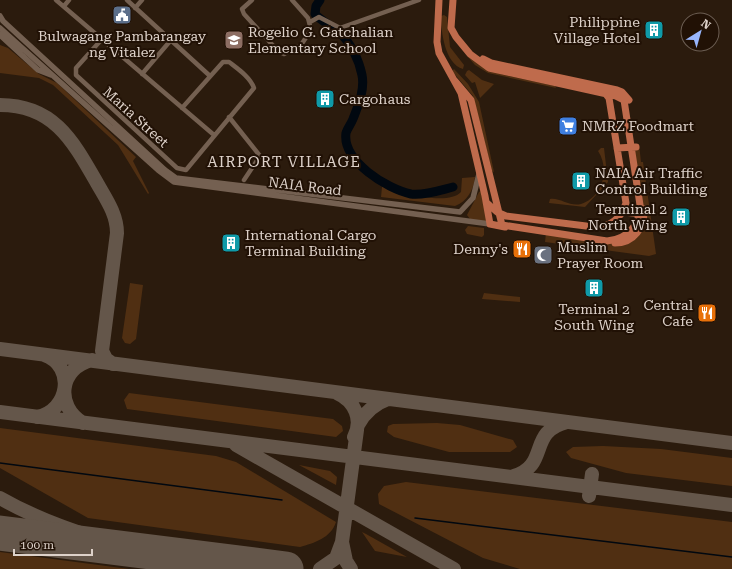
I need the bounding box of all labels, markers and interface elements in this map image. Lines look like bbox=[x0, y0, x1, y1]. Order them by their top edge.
public building icon: Bulwagang Pambarangay ng Vitalez bbox=[111, 4, 133, 26]
north arrow bbox=[680, 12, 720, 52]
place label: Philippine Village Hotel bbox=[554, 14, 641, 46]
text: N bbox=[698, 17, 713, 32]
building icon: Philippine Village Hotel bbox=[643, 19, 665, 41]
place label: Rogelio G. Gatchalian Elementary School bbox=[248, 24, 393, 56]
place label: Bulwagang Pambarangay ng Vitalez bbox=[38, 28, 207, 60]
school or university icon: Rogelio G. Gatchalian Elementary School bbox=[223, 29, 245, 51]
street label: Maria Street bbox=[100, 84, 172, 150]
building icon: Cargohaus bbox=[314, 88, 336, 110]
place label: Cargohaus bbox=[339, 91, 411, 107]
supermarket icon: NMRZ Foodmart bbox=[557, 115, 579, 137]
place label: NMRZ Foodmart bbox=[582, 118, 694, 134]
district label: AIRPORT VILLAGE bbox=[207, 153, 361, 171]
place label: NAIA Air Traffic Control Building bbox=[595, 165, 707, 197]
building icon: NAIA Air Traffic Control Building bbox=[570, 170, 592, 192]
street label: NAIA Road bbox=[267, 174, 343, 198]
place label: Terminal 2 North Wing bbox=[588, 201, 667, 233]
building icon: Terminal 2 North Wing bbox=[670, 206, 692, 228]
place label: International Cargo Terminal Building bbox=[245, 227, 376, 259]
building icon: International Cargo Terminal Building bbox=[220, 232, 242, 254]
restaurant icon: Denny's bbox=[511, 238, 533, 260]
place label: Muslim Prayer Room bbox=[557, 239, 644, 271]
place label: Denny's bbox=[453, 241, 508, 257]
mosque icon: Muslim Prayer Room bbox=[532, 244, 554, 266]
building icon: Terminal 2 South Wing bbox=[583, 277, 605, 299]
place label: Central Cafe bbox=[643, 297, 694, 329]
place label: Terminal 2 South Wing bbox=[554, 301, 634, 333]
restaurant icon: Central Cafe bbox=[696, 302, 718, 324]
scale bar bbox=[14, 531, 92, 557]
text: 100 m bbox=[20, 538, 54, 552]

